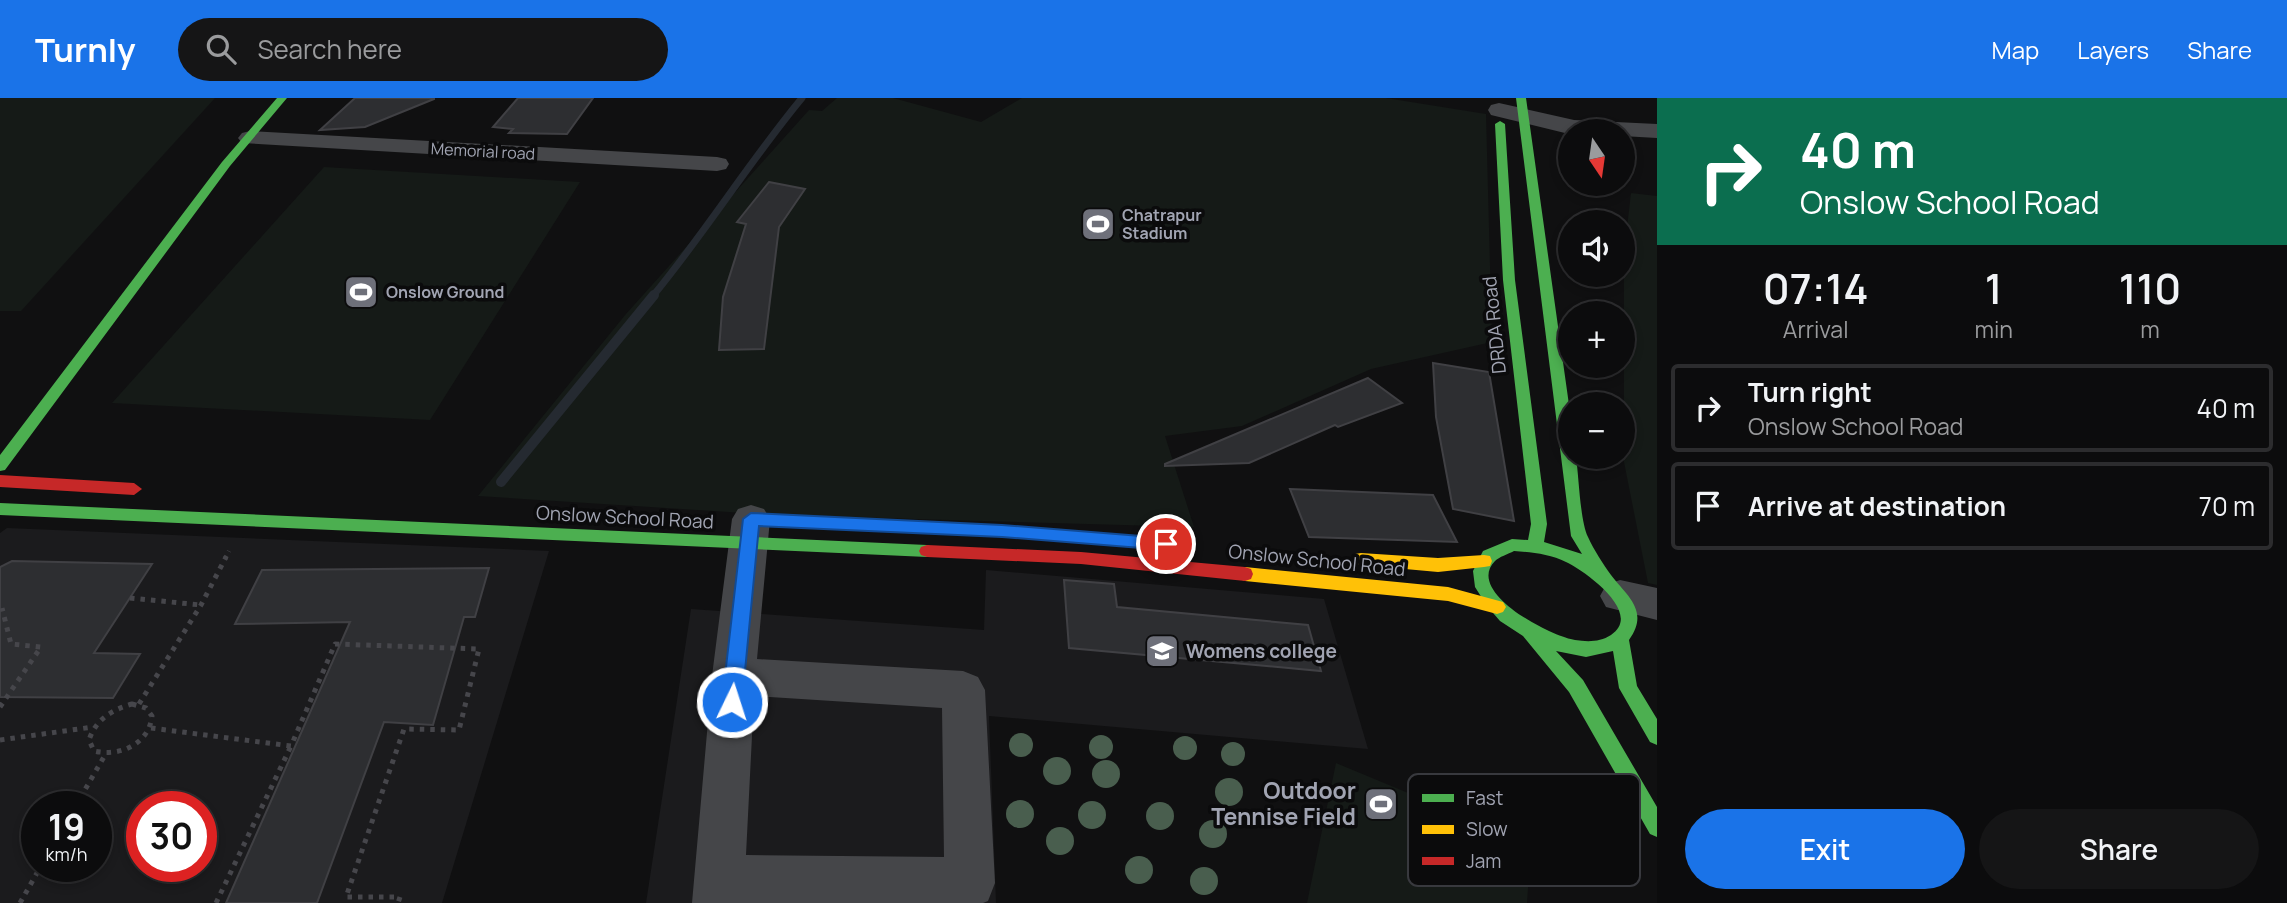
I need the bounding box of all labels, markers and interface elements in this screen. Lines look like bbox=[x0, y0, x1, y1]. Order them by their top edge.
search box bbox=[178, 18, 668, 81]
text: Turnly bbox=[35, 27, 136, 72]
icon: search bbox=[202, 30, 240, 68]
text: Search here bbox=[258, 31, 402, 67]
text: Map bbox=[1992, 33, 2039, 66]
text: Layers bbox=[2077, 33, 2149, 66]
text: Share bbox=[2187, 33, 2252, 66]
text: 40 m bbox=[1800, 116, 1916, 183]
north arrow bbox=[1558, 119, 1634, 196]
map controls bbox=[1558, 119, 1635, 469]
icon: right bbox=[1685, 126, 1776, 217]
street label: Memorial road bbox=[430, 137, 536, 165]
text: Onslow School Road bbox=[1800, 180, 2100, 224]
place label: Chatrapur Stadium bbox=[1122, 204, 1202, 244]
sports icon: Chatrapur Stadium bbox=[1079, 205, 1117, 243]
button: sound bbox=[1558, 210, 1635, 287]
text: 07:14 bbox=[1763, 259, 1869, 317]
text: 1 bbox=[1985, 259, 2003, 317]
text: 110 bbox=[2119, 259, 2181, 317]
sports icon: Onslow Ground bbox=[342, 273, 380, 311]
street label: DRDA Road bbox=[1476, 275, 1512, 375]
place label: Onslow Ground bbox=[386, 281, 504, 303]
button: + bbox=[1558, 301, 1635, 378]
text: Arrival bbox=[1783, 313, 1849, 345]
text: min bbox=[1974, 313, 2013, 345]
text: m bbox=[2140, 313, 2160, 345]
text: Turn right bbox=[1748, 374, 1872, 410]
icon: right bbox=[1689, 389, 1727, 427]
text: 40 m bbox=[2197, 390, 2255, 426]
button: − bbox=[1558, 392, 1635, 469]
text: Onslow School Road bbox=[1748, 410, 1963, 442]
icon: arrive bbox=[1689, 487, 1727, 525]
text: Arrive at destination bbox=[1748, 488, 2006, 524]
text: 70 m bbox=[2199, 488, 2255, 524]
street label: Onslow School Road bbox=[535, 499, 715, 535]
pin bbox=[1136, 514, 1196, 574]
icon: arrive bbox=[1147, 525, 1185, 563]
street label: Onslow School Road bbox=[1227, 538, 1407, 582]
school or university icon: Womens college bbox=[1143, 632, 1181, 670]
place label: Womens college bbox=[1186, 638, 1337, 664]
position arrow bbox=[695, 665, 769, 739]
place label: Outdoor Tennise Field bbox=[1211, 774, 1356, 832]
legend bbox=[1408, 774, 1640, 886]
sports icon: Outdoor Tennise Field bbox=[1362, 785, 1400, 823]
text: Fast bbox=[1466, 785, 1503, 811]
speed limit sign: 30 bbox=[126, 791, 217, 882]
text: 19 bbox=[48, 803, 85, 851]
button: Exit bbox=[1685, 809, 1965, 889]
button: Share bbox=[1979, 809, 2259, 889]
text: Slow bbox=[1466, 816, 1508, 842]
text: km/h bbox=[46, 842, 87, 866]
text: Jam bbox=[1466, 848, 1501, 874]

